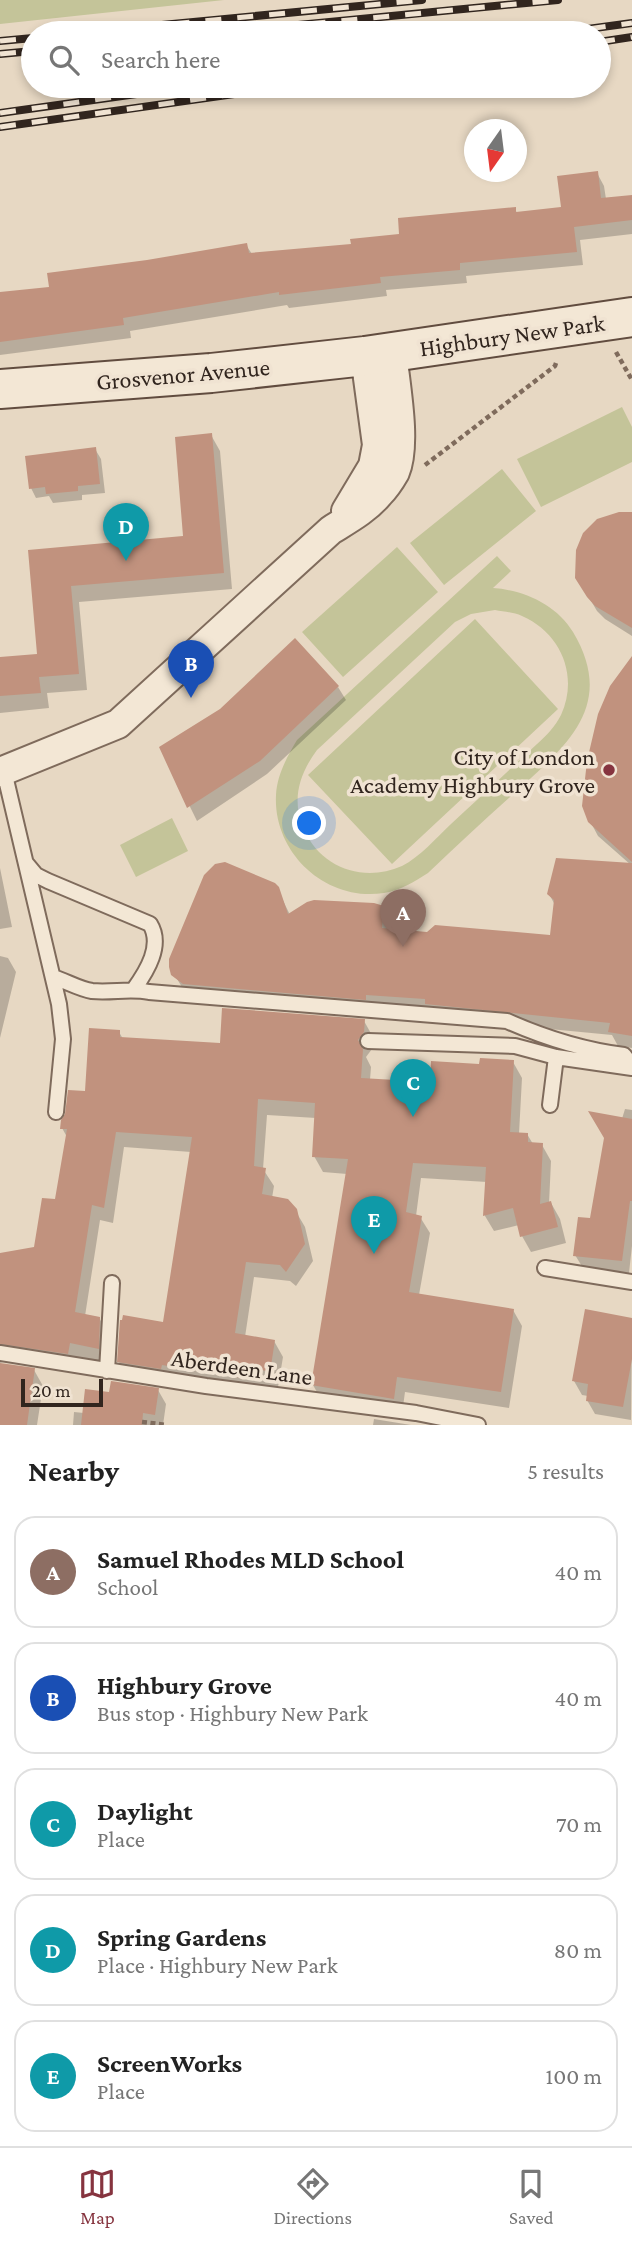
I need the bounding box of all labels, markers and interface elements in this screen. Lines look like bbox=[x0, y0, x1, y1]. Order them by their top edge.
search box bbox=[21, 21, 611, 98]
icon: search bbox=[45, 41, 83, 79]
text: Search here bbox=[101, 45, 220, 74]
north arrow bbox=[464, 119, 527, 182]
street label: Highbury New Park bbox=[418, 309, 607, 361]
street label: Grosvenor Avenue bbox=[95, 353, 271, 395]
pin: D bbox=[103, 503, 149, 561]
pin: B bbox=[168, 640, 214, 698]
place label: City of London Academy Highbury Grove bbox=[350, 743, 595, 798]
marker: City of London Academy Highbury Grove bbox=[601, 762, 617, 778]
your location bbox=[292, 806, 326, 840]
pin: A bbox=[380, 889, 426, 947]
pin: C bbox=[390, 1059, 436, 1117]
pin: E bbox=[351, 1196, 397, 1254]
street label: Aberdeen Lane bbox=[170, 1344, 314, 1390]
scale bar bbox=[21, 1376, 103, 1408]
text: 20 m bbox=[32, 1380, 71, 1401]
text: Nearby bbox=[28, 1454, 119, 1487]
text: 5 results bbox=[527, 1458, 604, 1484]
text: Samuel Rhodes MLD School bbox=[97, 1545, 404, 1574]
text: A bbox=[46, 1559, 60, 1585]
text: 40 m bbox=[554, 1559, 602, 1585]
text: School bbox=[97, 1574, 158, 1600]
text: Highbury Grove bbox=[97, 1671, 272, 1700]
text: B bbox=[46, 1685, 60, 1711]
text: 40 m bbox=[554, 1685, 602, 1711]
text: Bus stop · Highbury New Park bbox=[97, 1700, 368, 1726]
text: Daylight bbox=[97, 1797, 193, 1826]
text: C bbox=[46, 1811, 60, 1837]
text: 70 m bbox=[556, 1811, 602, 1837]
text: Place bbox=[97, 1826, 145, 1852]
text: Spring Gardens bbox=[97, 1923, 266, 1952]
text: D bbox=[45, 1937, 61, 1963]
text: 80 m bbox=[554, 1937, 602, 1963]
text: Place · Highbury New Park bbox=[97, 1952, 338, 1978]
text: ScreenWorks bbox=[97, 2049, 242, 2078]
text: E bbox=[46, 2063, 60, 2089]
text: 100 m bbox=[546, 2063, 602, 2089]
text: Place bbox=[97, 2078, 145, 2104]
tab: Map bbox=[78, 2165, 116, 2228]
tab: Directions bbox=[273, 2165, 352, 2228]
tab: Saved bbox=[509, 2165, 554, 2228]

